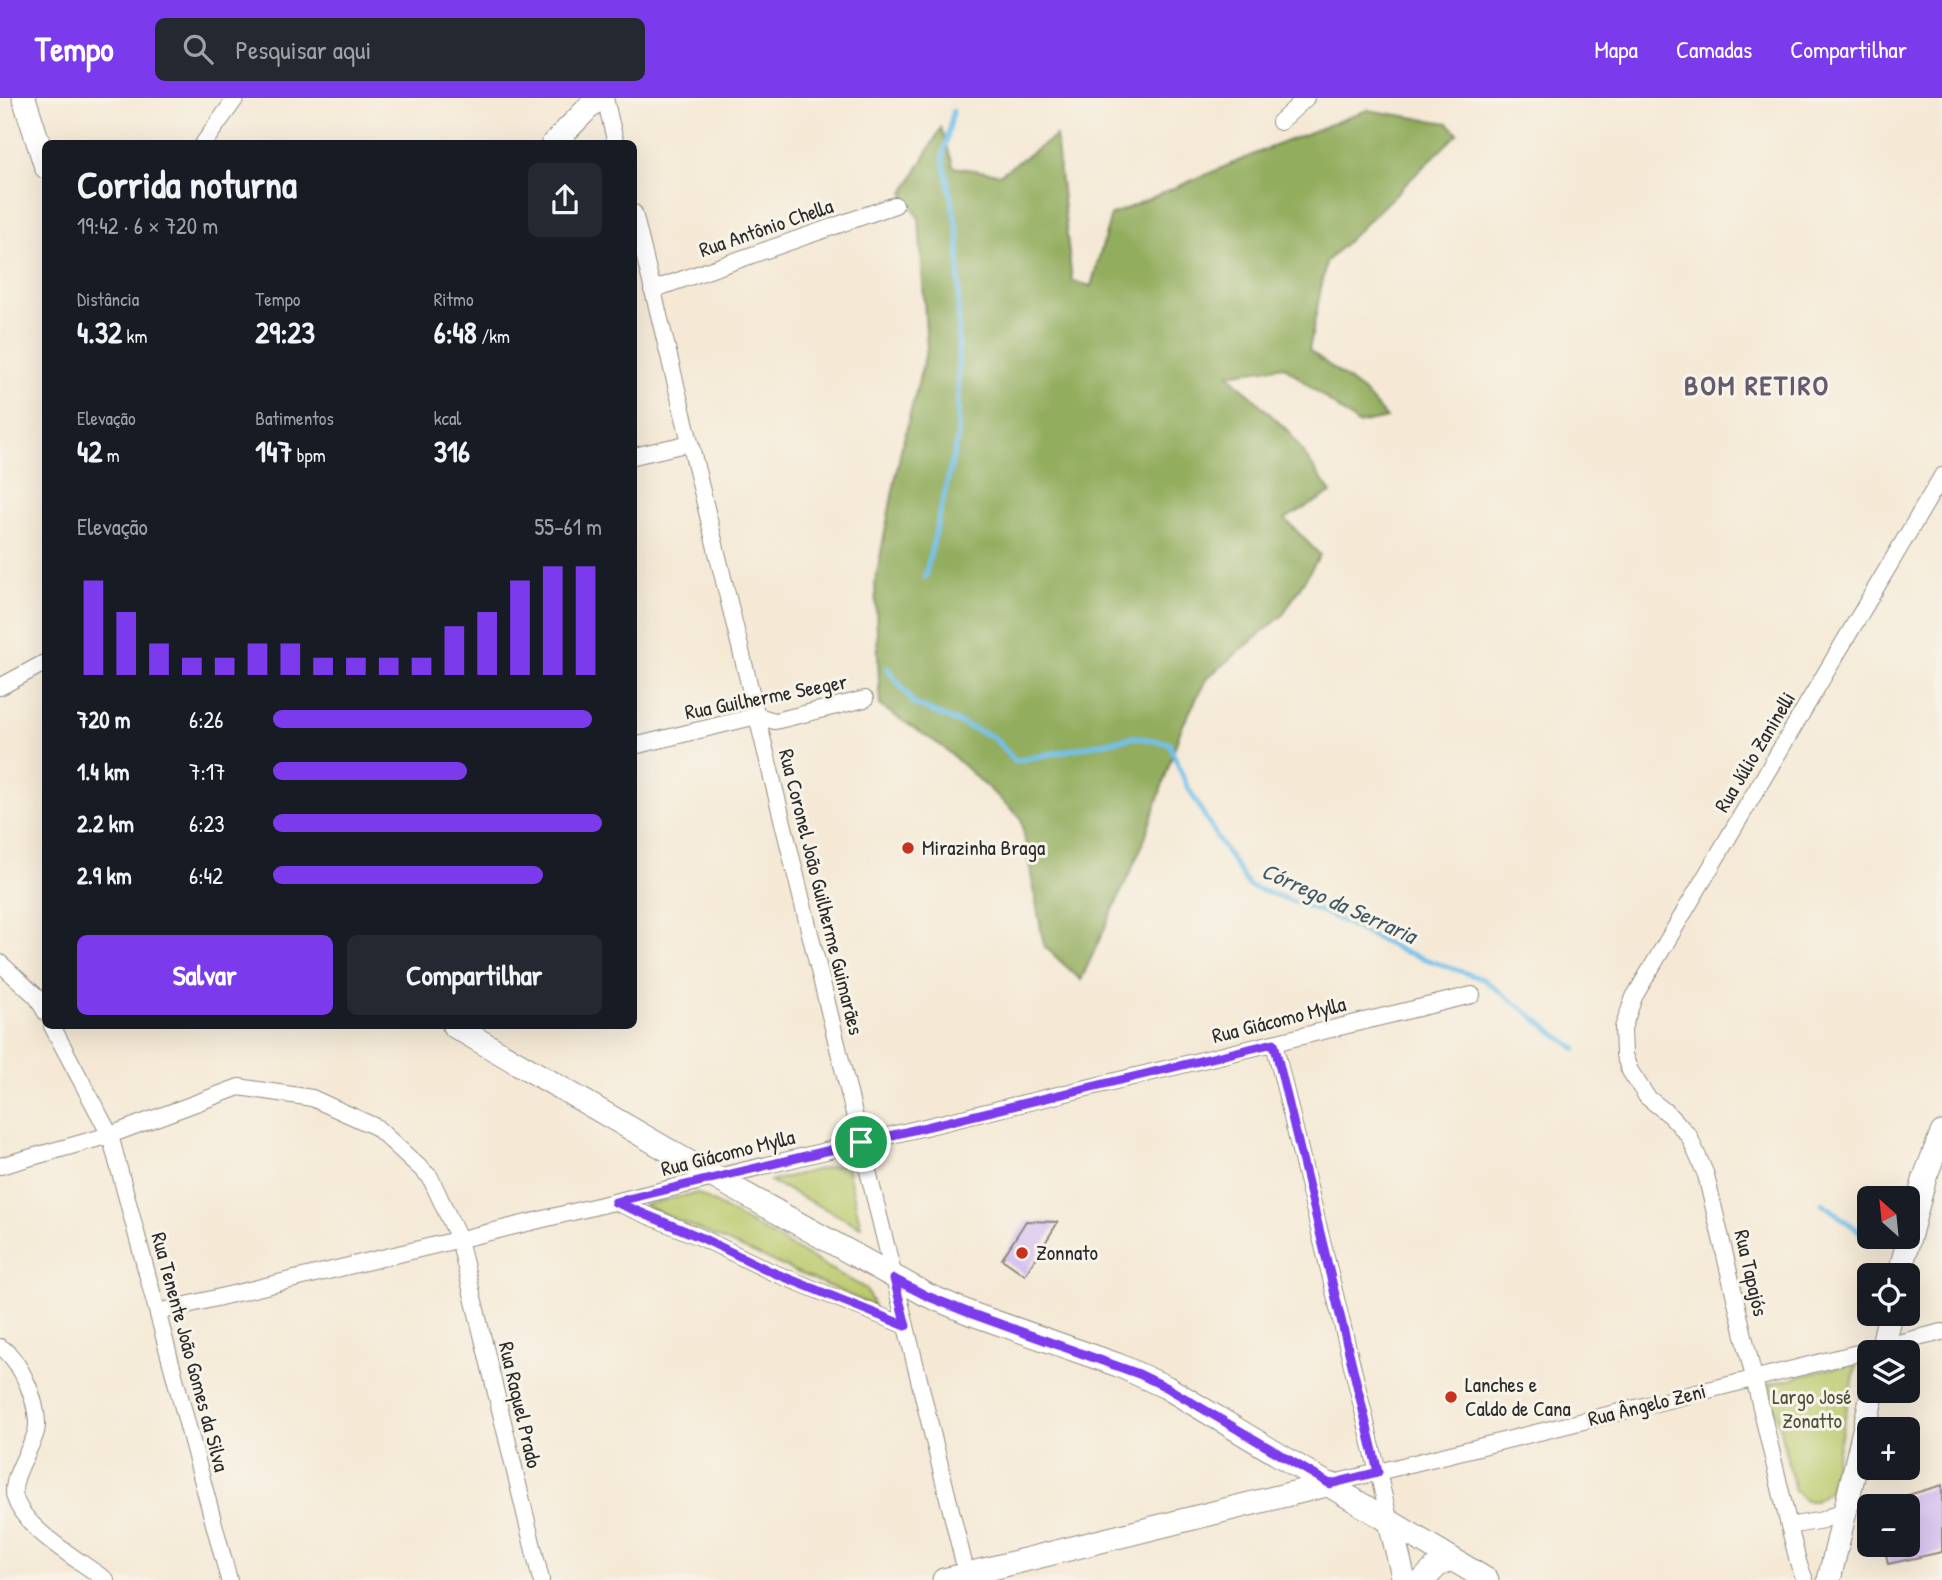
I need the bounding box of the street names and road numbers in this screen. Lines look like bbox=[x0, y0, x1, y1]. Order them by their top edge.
street label: Rua Antônio Chella bbox=[695, 191, 837, 264]
street label: Rua Guilherme Seeger bbox=[682, 667, 849, 726]
street label: Rua Júlio Zaninelli bbox=[1707, 686, 1802, 817]
street label: Rua Coronel João Guilherme Guimarães bbox=[772, 746, 871, 1038]
street label: Rua Giácomo Mylla bbox=[1209, 989, 1349, 1050]
street label: Rua Giácomo Mylla bbox=[658, 1122, 798, 1183]
street label: Rua Tapajós bbox=[1727, 1227, 1775, 1319]
street label: Rua Tenente João Gomes da Silva bbox=[145, 1229, 236, 1475]
street label: Rua Raquel Prado bbox=[492, 1339, 549, 1471]
street label: Rua Ângelo Zeni bbox=[1585, 1376, 1709, 1433]

